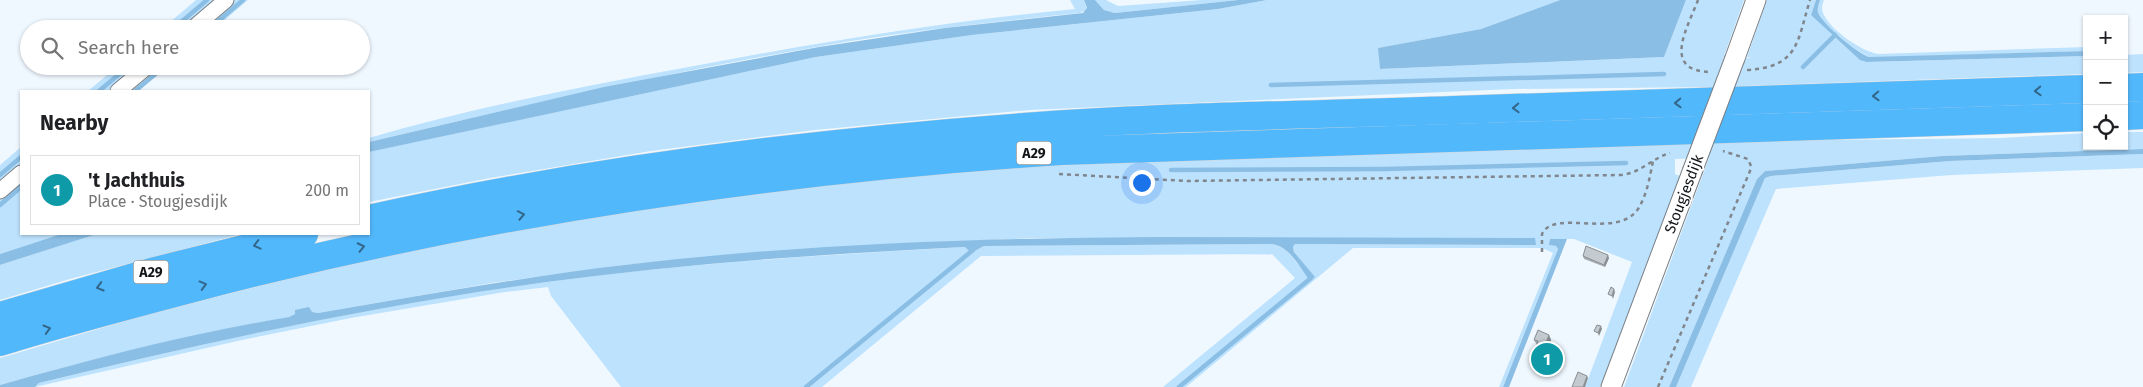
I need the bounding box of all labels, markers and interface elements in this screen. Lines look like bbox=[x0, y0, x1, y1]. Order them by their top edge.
map controls bbox=[2083, 15, 2128, 150]
button: + bbox=[2083, 15, 2128, 60]
search box bbox=[20, 20, 370, 75]
icon: search bbox=[38, 34, 66, 62]
text: Search here bbox=[78, 36, 179, 59]
button: − bbox=[2083, 60, 2128, 105]
one-way arrow bbox=[2034, 86, 2042, 96]
one-way arrow bbox=[1871, 91, 1879, 102]
one-way arrow bbox=[1674, 98, 1682, 108]
one-way arrow bbox=[1512, 103, 1520, 113]
button: locate bbox=[2083, 105, 2128, 150]
text: Nearby bbox=[40, 110, 108, 136]
road number: A29 bbox=[1016, 142, 1052, 164]
street label: Stougjesdijk bbox=[1661, 152, 1707, 236]
text: 't Jachthuis bbox=[88, 169, 185, 192]
your location bbox=[1129, 170, 1155, 196]
text: 1 bbox=[53, 181, 61, 200]
text: 200 m bbox=[305, 181, 349, 200]
text: Place · Stougjesdijk bbox=[88, 192, 227, 211]
one-way arrow bbox=[516, 210, 525, 221]
one-way arrow bbox=[252, 239, 261, 250]
one-way arrow bbox=[357, 242, 366, 253]
road number: A29 bbox=[134, 260, 168, 284]
one-way arrow bbox=[199, 280, 208, 291]
one-way arrow bbox=[96, 281, 104, 291]
one-way arrow bbox=[42, 324, 50, 334]
pin: 1 bbox=[1531, 340, 1563, 378]

